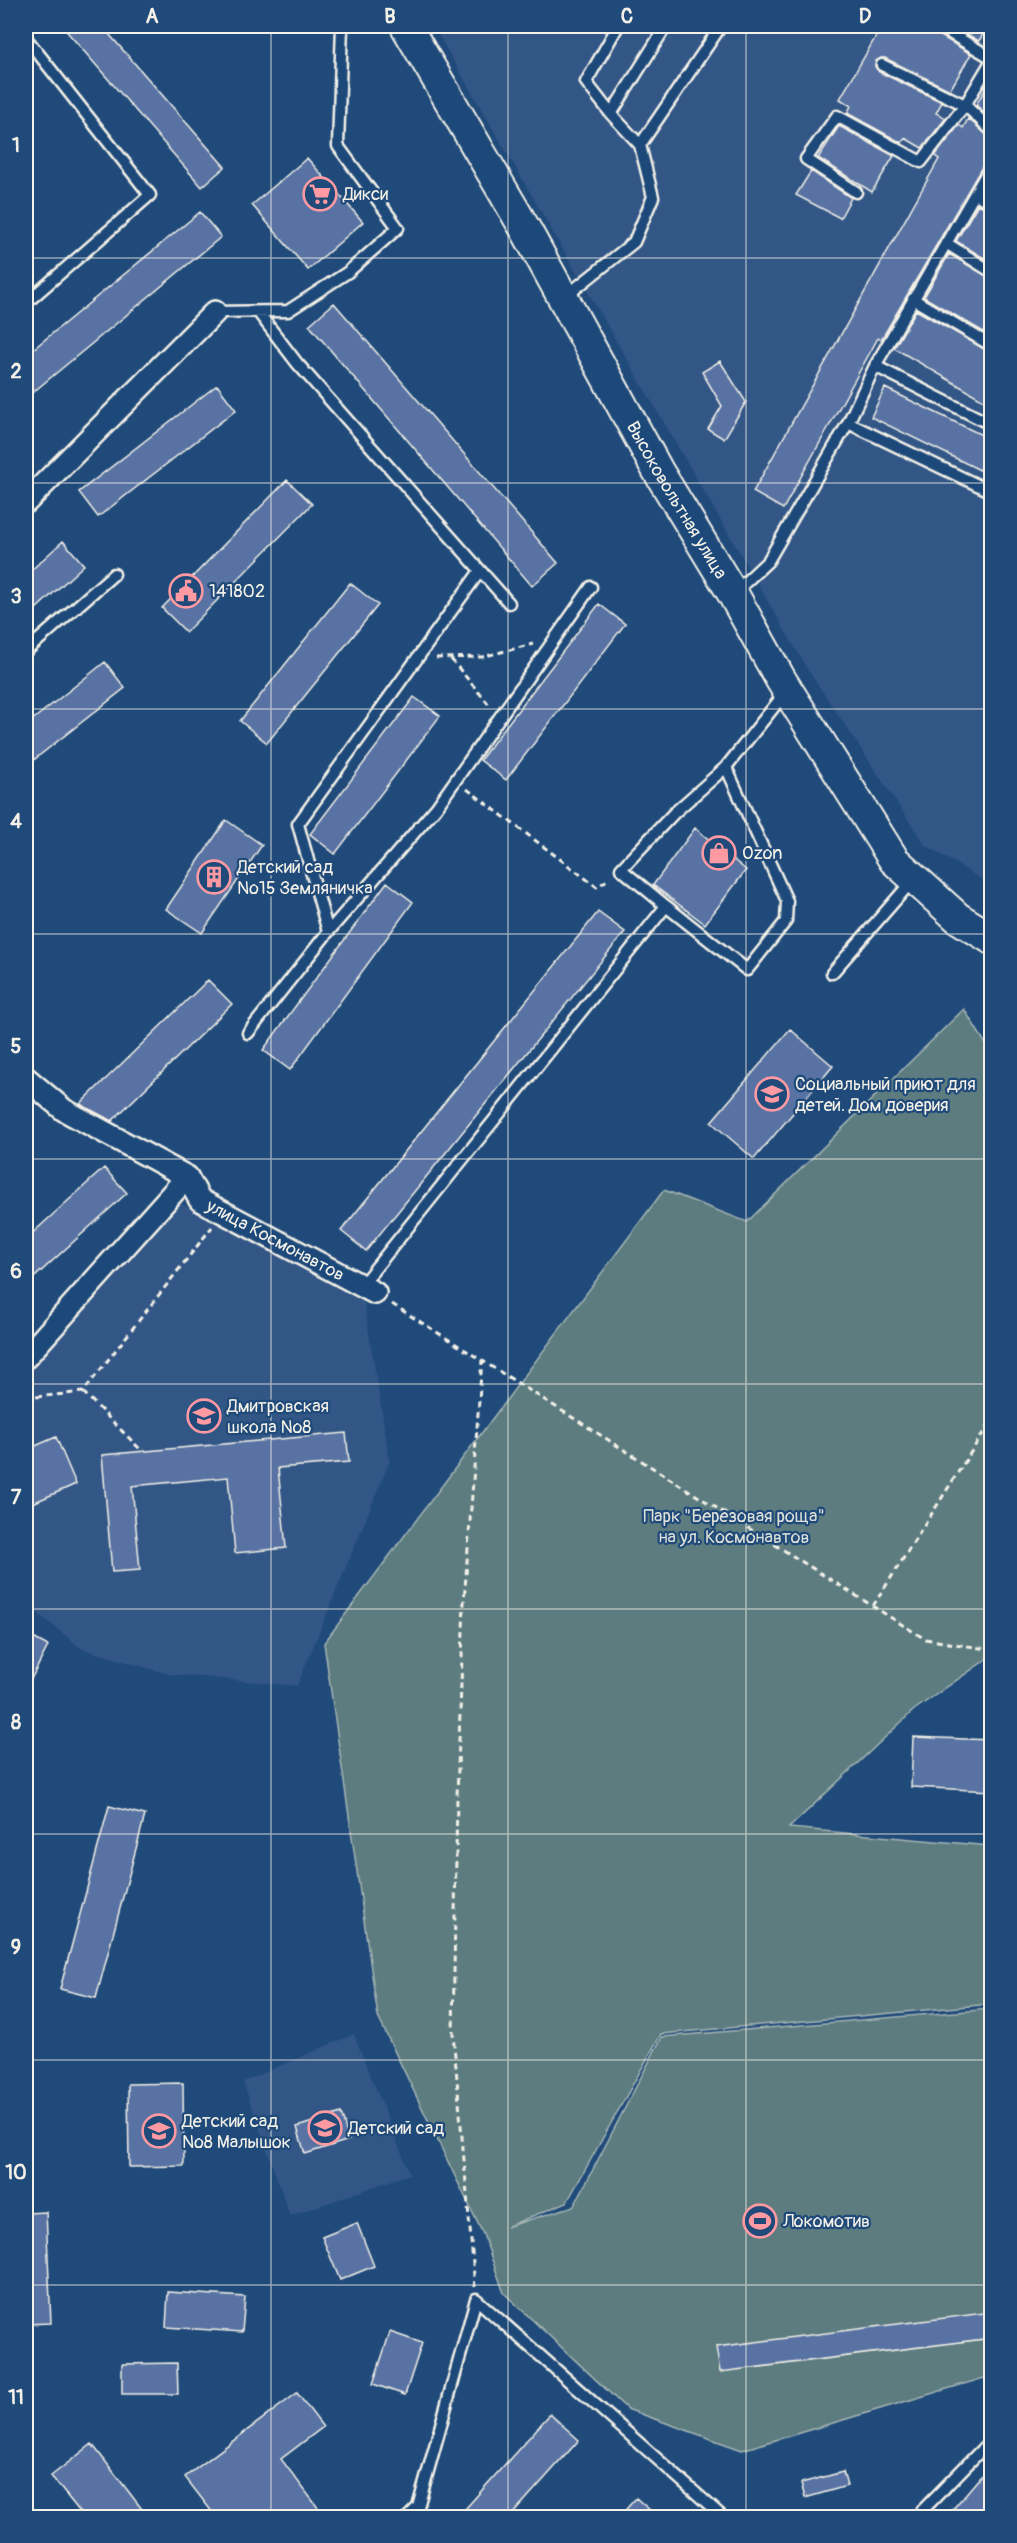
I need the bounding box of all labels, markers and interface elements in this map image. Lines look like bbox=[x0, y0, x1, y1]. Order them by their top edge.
text: A bbox=[146, 4, 159, 29]
text: B bbox=[384, 4, 396, 29]
text: C bbox=[621, 4, 633, 29]
text: D bbox=[859, 4, 872, 29]
text: 1 bbox=[12, 133, 20, 158]
supermarket icon: Дикси bbox=[302, 176, 338, 212]
place label: Дикси bbox=[342, 183, 388, 206]
text: 2 bbox=[10, 359, 22, 384]
street label: Высоковольтная улица bbox=[621, 417, 733, 583]
public building icon: 141802 bbox=[168, 573, 204, 609]
place label: 141802 bbox=[209, 580, 265, 603]
text: 3 bbox=[10, 584, 22, 609]
text: 4 bbox=[10, 809, 22, 834]
shop icon: Ozon bbox=[701, 835, 737, 871]
place label: Ozon bbox=[742, 842, 782, 865]
place label: Детский сад №15 Земляничка bbox=[236, 856, 373, 900]
building icon: Детский сад №15 Земляничка bbox=[196, 859, 232, 895]
text: 5 bbox=[11, 1034, 22, 1059]
place label: Социальный приют для детей. Дом доверия bbox=[795, 1073, 976, 1117]
school or university icon: Социальный приют для детей. Дом доверия bbox=[754, 1076, 790, 1112]
street label: улица Космонавтов bbox=[202, 1194, 349, 1286]
text: 6 bbox=[10, 1259, 22, 1284]
place label: Дмитровская школа №8 bbox=[226, 1395, 329, 1439]
school or university icon: Дмитровская школа №8 bbox=[186, 1398, 222, 1434]
text: 7 bbox=[11, 1485, 22, 1510]
park label: Парк "Березовая роща" на ул. Космонавтов bbox=[643, 1505, 825, 1549]
text: 8 bbox=[11, 1710, 21, 1735]
text: 9 bbox=[11, 1935, 21, 1960]
place label: Детский сад №8 Малышок bbox=[181, 2110, 291, 2154]
school or university icon: Детский сад bbox=[307, 2110, 343, 2146]
school or university icon: Детский сад №8 Малышок bbox=[141, 2113, 177, 2149]
place label: Детский сад bbox=[347, 2117, 444, 2140]
text: 10 bbox=[5, 2160, 27, 2185]
sports icon: Локомотив bbox=[742, 2203, 778, 2239]
place label: Локомотив bbox=[782, 2210, 870, 2233]
text: 11 bbox=[8, 2385, 24, 2410]

